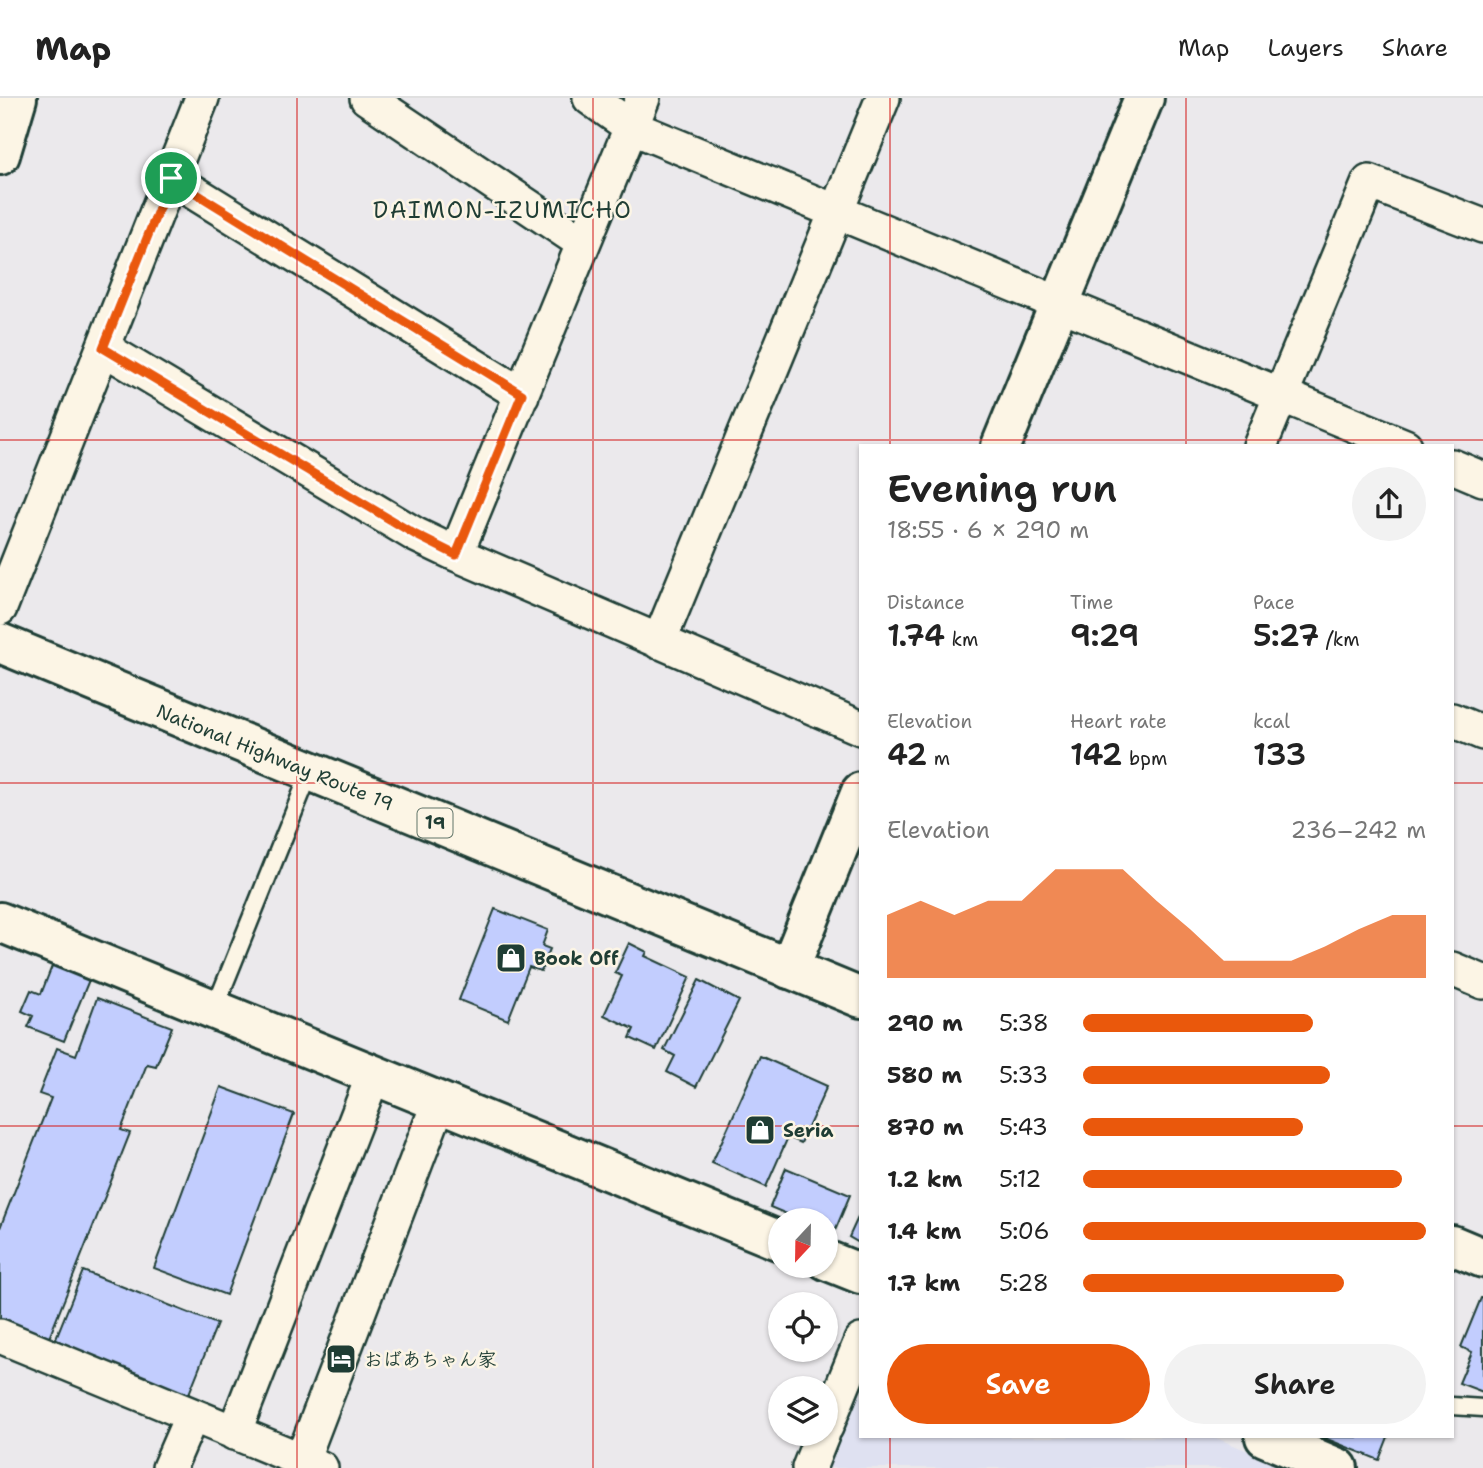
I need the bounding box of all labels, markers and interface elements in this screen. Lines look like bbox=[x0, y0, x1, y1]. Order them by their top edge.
text: Map bbox=[35, 26, 111, 71]
text: Map bbox=[1178, 32, 1229, 64]
text: Layers bbox=[1267, 32, 1344, 64]
text: Share bbox=[1382, 32, 1448, 64]
pin bbox=[141, 148, 201, 208]
icon: arrive bbox=[152, 159, 190, 197]
district label: DAIMON-IZUMICHO bbox=[373, 195, 633, 225]
text: Evening run bbox=[887, 463, 1117, 514]
button: share bbox=[1352, 467, 1426, 541]
text: 18:55 · 6 × 290 m bbox=[887, 515, 1089, 545]
text: Distance bbox=[887, 590, 965, 615]
text: Time bbox=[1070, 590, 1114, 615]
text: Pace bbox=[1253, 590, 1295, 615]
text: 1.74 bbox=[887, 615, 945, 656]
text: 9:29 bbox=[1070, 615, 1139, 656]
text: 5:27 bbox=[1253, 615, 1319, 656]
text: km bbox=[945, 627, 978, 652]
text: /km bbox=[1319, 627, 1360, 652]
street label: National Highway Route 19 bbox=[153, 698, 397, 816]
text: Elevation bbox=[887, 709, 972, 734]
text: Heart rate bbox=[1070, 709, 1167, 734]
text: kcal bbox=[1253, 709, 1290, 734]
text: 42 bbox=[887, 734, 927, 775]
text: 142 bbox=[1070, 734, 1123, 775]
text: 133 bbox=[1253, 734, 1306, 775]
text: m bbox=[927, 746, 950, 771]
text: bpm bbox=[1123, 746, 1167, 771]
road number: 19 bbox=[418, 808, 452, 838]
text: Elevation bbox=[887, 815, 990, 845]
text: 236–242 m bbox=[1290, 815, 1426, 845]
shop icon: Book Off bbox=[494, 941, 528, 975]
place label: Book Off bbox=[534, 946, 619, 971]
text: 290 m bbox=[887, 1008, 963, 1038]
text: 5:38 bbox=[999, 1008, 1049, 1038]
text: 580 m bbox=[887, 1060, 962, 1090]
text: 5:33 bbox=[999, 1060, 1048, 1090]
text: 870 m bbox=[887, 1112, 964, 1142]
text: 5:43 bbox=[999, 1112, 1048, 1142]
shop icon: Seria bbox=[743, 1113, 777, 1147]
place label: Seria bbox=[783, 1118, 834, 1143]
text: 1.2 km bbox=[887, 1164, 963, 1194]
text: 5:12 bbox=[999, 1164, 1041, 1194]
north arrow bbox=[768, 1208, 838, 1278]
map controls bbox=[768, 1208, 838, 1446]
text: 1.4 km bbox=[887, 1216, 961, 1246]
text: 5:06 bbox=[999, 1216, 1050, 1246]
text: 1.7 km bbox=[887, 1268, 960, 1298]
text: 5:28 bbox=[999, 1268, 1049, 1298]
button: locate bbox=[768, 1292, 838, 1362]
hotel icon: おばあちゃん家 bbox=[324, 1342, 358, 1376]
button: Save bbox=[887, 1344, 1150, 1424]
button: Share bbox=[1164, 1344, 1426, 1424]
place label: おばあちゃん家 bbox=[364, 1347, 497, 1372]
button: layers bbox=[768, 1376, 838, 1446]

